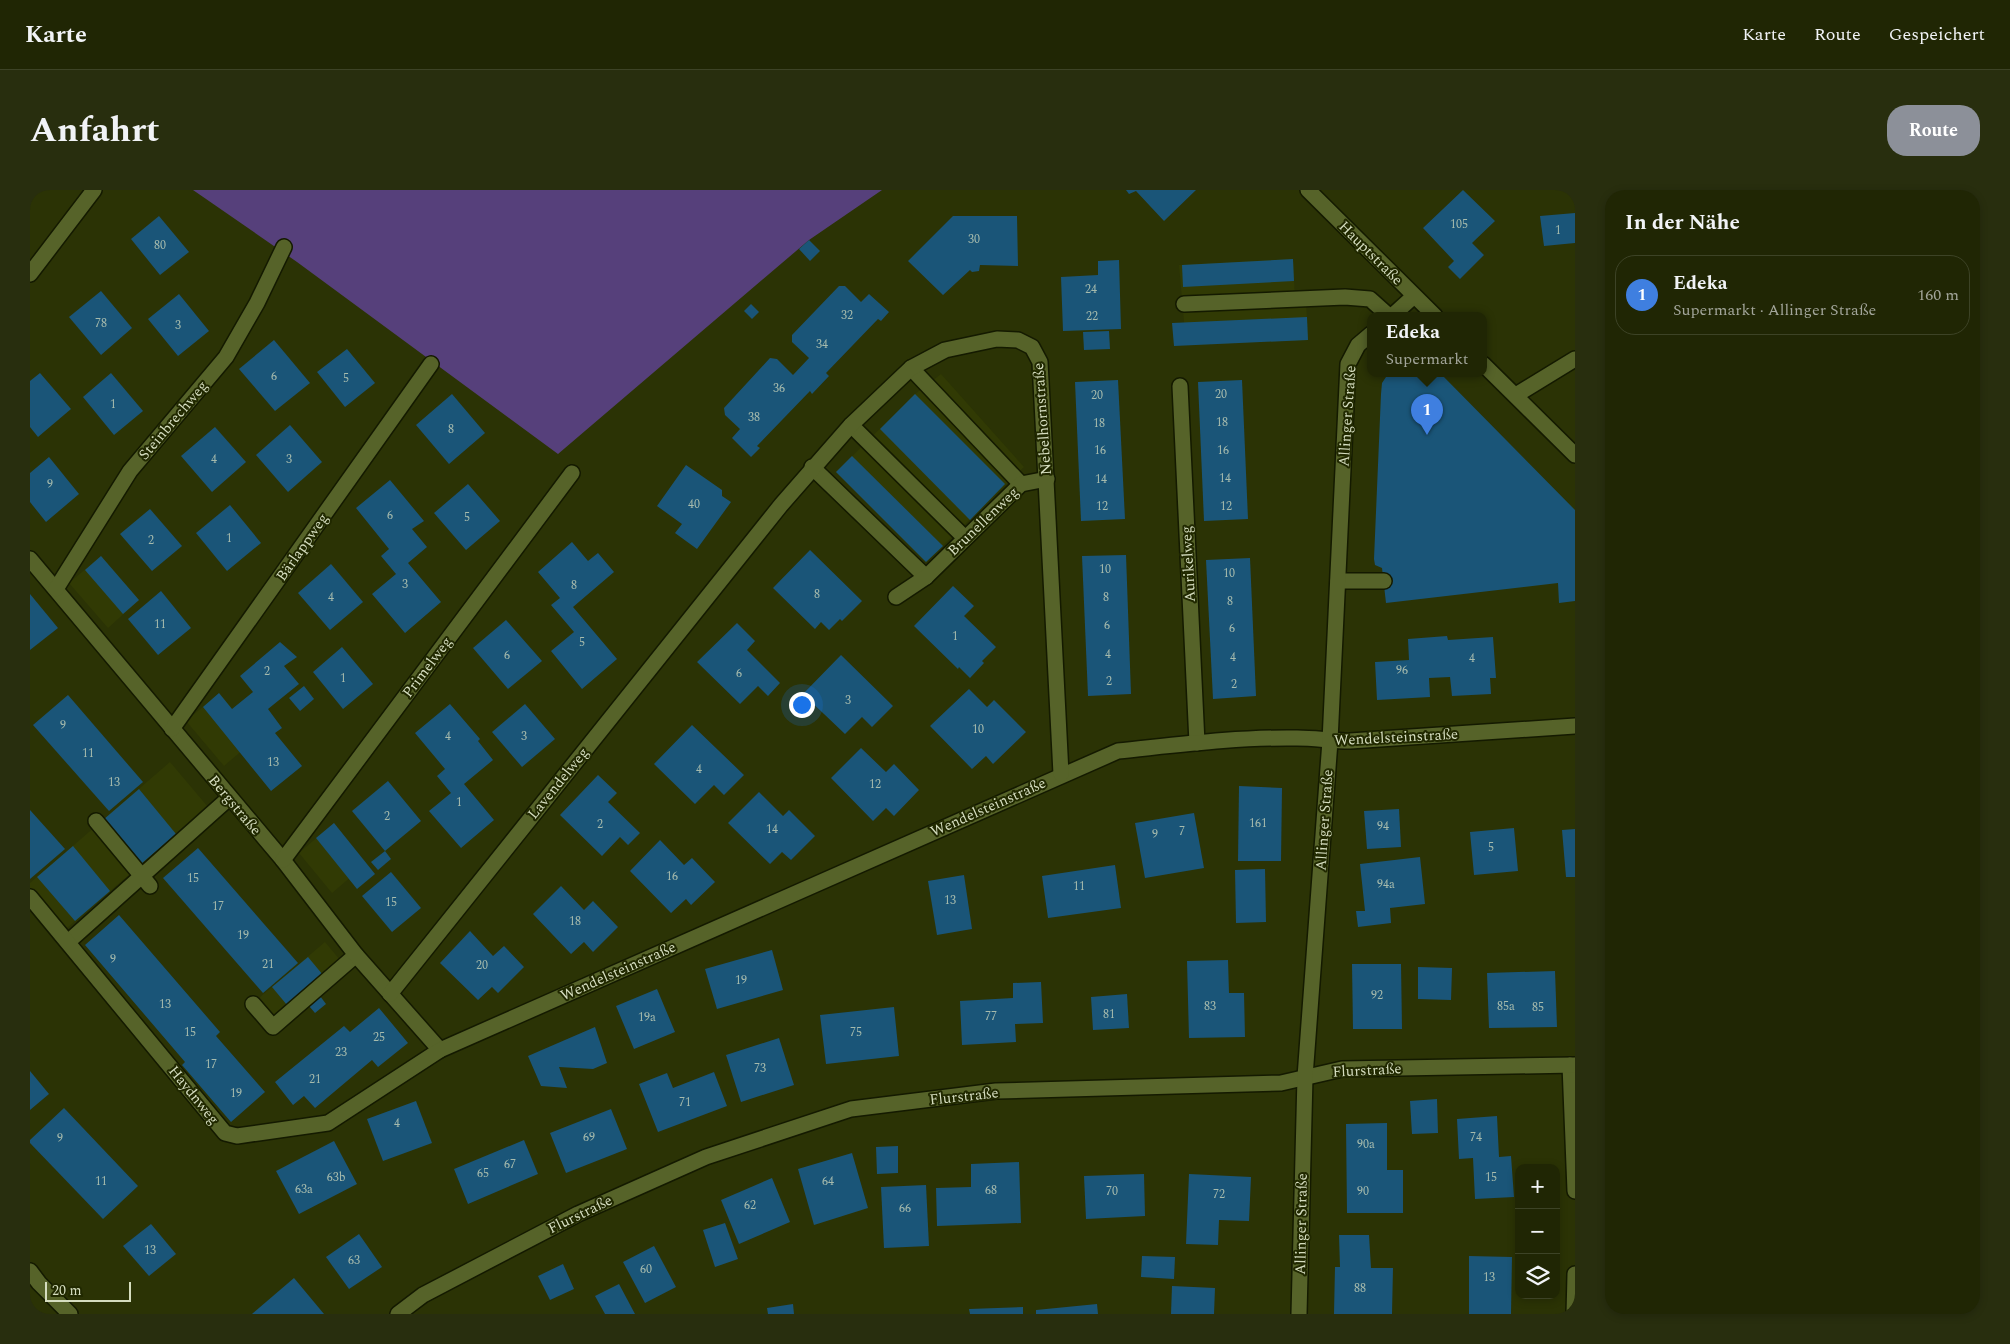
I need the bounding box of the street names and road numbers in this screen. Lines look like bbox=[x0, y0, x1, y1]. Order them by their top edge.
street label: Hauptstraße bbox=[1333, 216, 1408, 291]
street label: Nebelhornstraße bbox=[1027, 362, 1058, 476]
street label: Allinger Straße bbox=[1332, 365, 1363, 468]
street label: Steinbrechweg bbox=[133, 375, 214, 465]
street label: Brunellenweg bbox=[942, 481, 1024, 561]
street label: Bärlappweg bbox=[270, 508, 334, 586]
street label: Aurikelweg bbox=[1175, 525, 1202, 603]
street label: Primelweg bbox=[397, 632, 458, 703]
street label: Wendelsteinstraße bbox=[1333, 723, 1459, 752]
street label: Lavendelweg bbox=[522, 742, 595, 824]
street label: Allinger Straße bbox=[1309, 769, 1340, 872]
street label: Bergstraße bbox=[202, 770, 267, 841]
street label: Wendelsteinstraße bbox=[927, 772, 1050, 843]
street label: Wendelsteinstraße bbox=[557, 936, 680, 1007]
street label: Flurstraße bbox=[1332, 1057, 1402, 1084]
street label: Haydnweg bbox=[163, 1061, 225, 1130]
street label: Flurstraße bbox=[928, 1081, 1000, 1112]
street label: Allinger Straße bbox=[1289, 1173, 1314, 1275]
street label: Flurstraße bbox=[544, 1189, 616, 1240]

